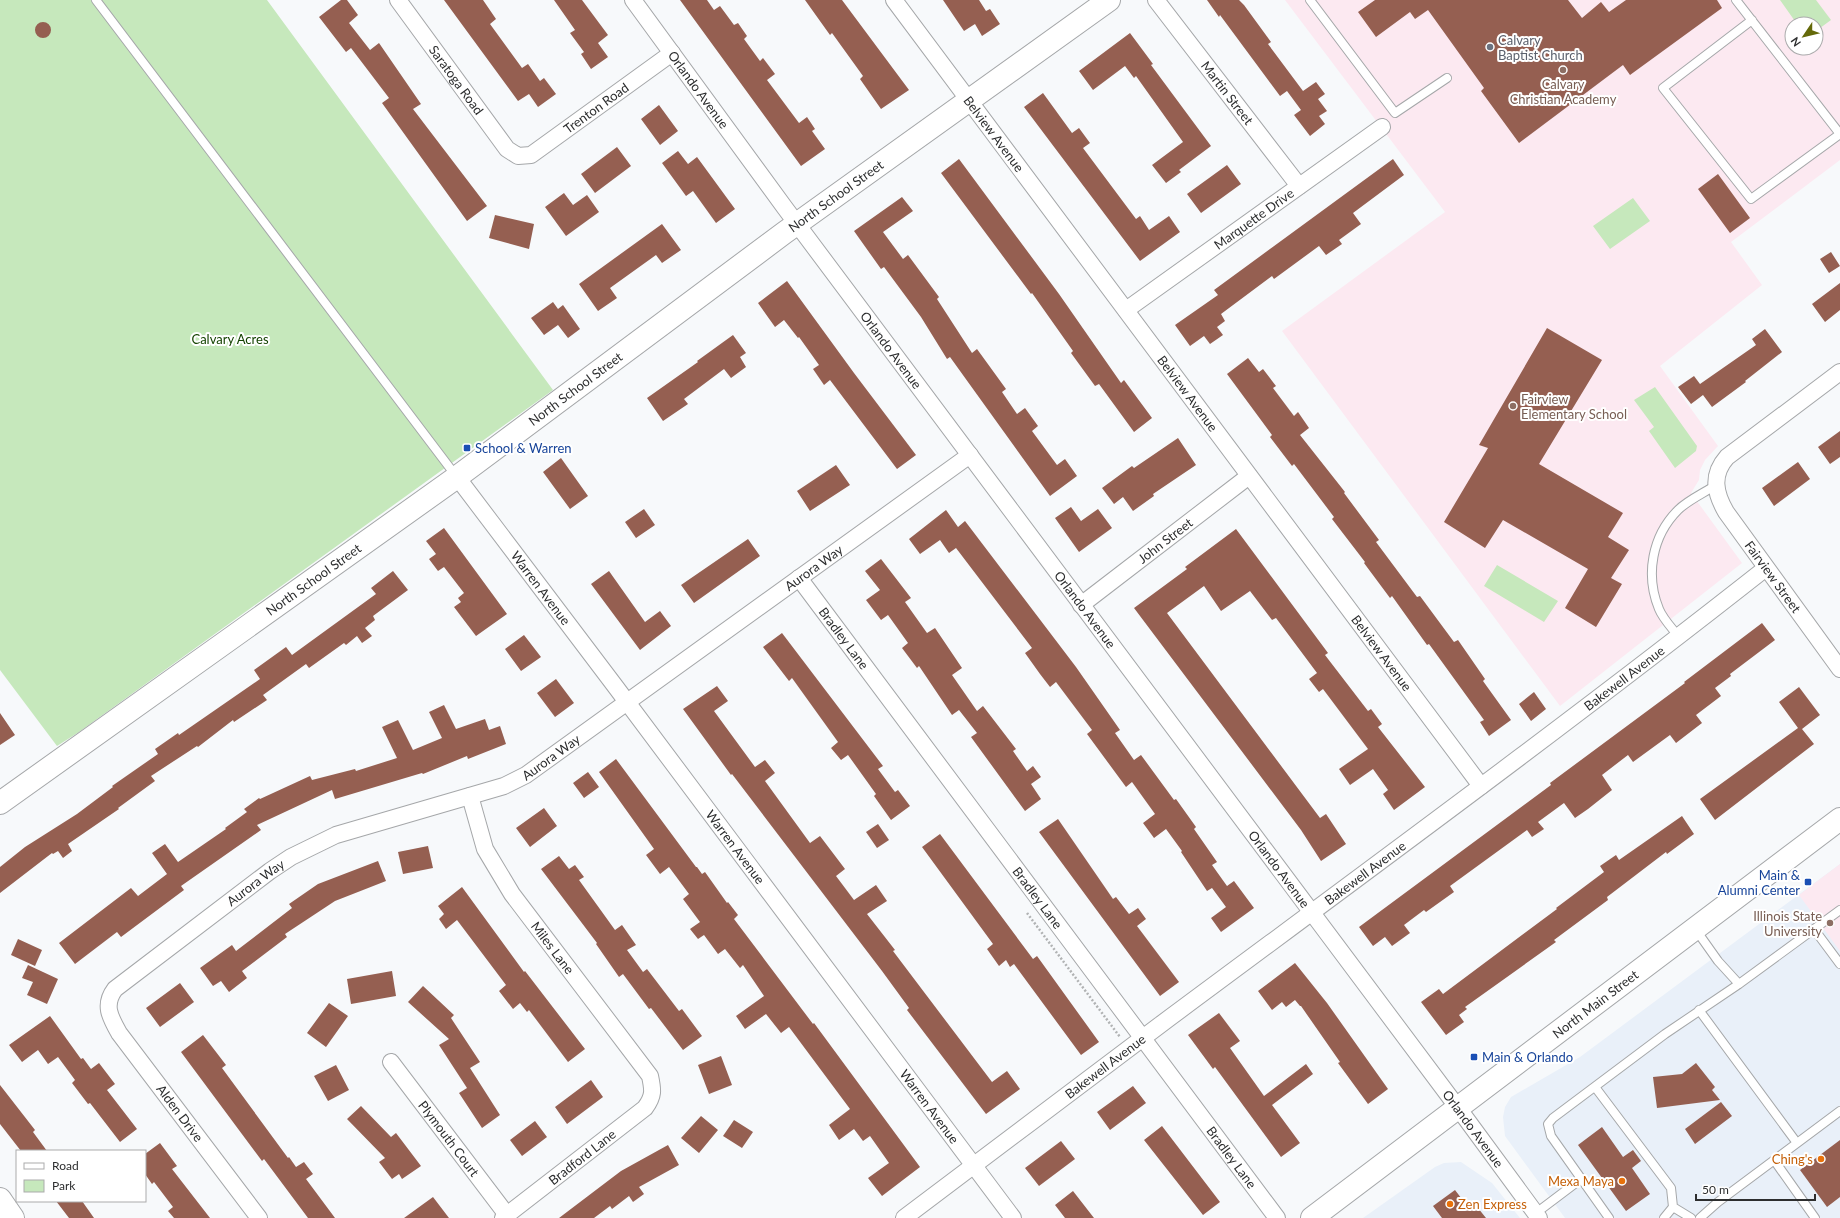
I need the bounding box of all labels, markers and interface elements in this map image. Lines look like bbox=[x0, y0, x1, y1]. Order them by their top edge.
north arrow bbox=[1784, 16, 1824, 56]
place label: Calvary Baptist Church bbox=[1498, 32, 1583, 63]
text: N bbox=[1788, 35, 1803, 49]
street label: Saratoga Road bbox=[426, 42, 487, 118]
marker: Calvary Baptist Church bbox=[1485, 42, 1495, 52]
street label: Orlando Avenue bbox=[665, 48, 732, 132]
street label: Martin Street bbox=[1198, 58, 1257, 128]
marker: Calvary Christian Academy bbox=[1558, 65, 1568, 75]
place label: Calvary Christian Academy bbox=[1510, 76, 1617, 107]
street label: Trenton Road bbox=[560, 79, 632, 137]
street label: Belview Avenue bbox=[960, 93, 1028, 175]
street label: North School Street bbox=[785, 156, 887, 235]
street label: Marquette Drive bbox=[1211, 185, 1297, 253]
street label: Orlando Avenue bbox=[857, 308, 925, 392]
park label: Calvary Acres bbox=[191, 331, 269, 347]
street label: North School Street bbox=[525, 348, 626, 429]
street label: Belview Avenue bbox=[1154, 352, 1221, 435]
place label: Fairview Elementary School bbox=[1521, 391, 1627, 422]
marker: Fairview Elementary School bbox=[1508, 401, 1518, 411]
place label: School & Warren bbox=[475, 440, 572, 456]
marker: School & Warren bbox=[462, 443, 472, 453]
street label: John Street bbox=[1135, 514, 1196, 567]
street label: Fairview Street bbox=[1742, 538, 1805, 616]
street label: North School Street bbox=[263, 540, 364, 619]
street label: Aurora Way bbox=[781, 541, 846, 594]
street label: Warren Avenue bbox=[508, 548, 574, 628]
street label: Orlando Avenue bbox=[1051, 568, 1119, 651]
street label: Bradley Lane bbox=[815, 604, 872, 672]
street label: Belview Avenue bbox=[1348, 612, 1415, 694]
street label: Bakewell Avenue bbox=[1581, 642, 1668, 714]
street label: Aurora Way bbox=[519, 731, 583, 783]
street label: Warren Avenue bbox=[702, 807, 768, 887]
street label: Orlando Avenue bbox=[1245, 827, 1313, 911]
street label: Bakewell Avenue bbox=[1321, 837, 1409, 908]
street label: Aurora Way bbox=[223, 856, 287, 909]
street label: Bradley Lane bbox=[1009, 863, 1066, 932]
place label: Main & Alumni Center bbox=[1718, 867, 1801, 898]
marker: Main & Alumni Center bbox=[1803, 877, 1813, 887]
place label: Illinois State University bbox=[1753, 908, 1822, 939]
street label: Miles Lane bbox=[528, 918, 578, 977]
marker: Illinois State University bbox=[1825, 918, 1835, 928]
street label: North Main Street bbox=[1549, 966, 1642, 1042]
street label: Bakewell Avenue bbox=[1062, 1031, 1149, 1102]
place label: Main & Orlando bbox=[1482, 1049, 1573, 1065]
marker: Main & Orlando bbox=[1469, 1052, 1479, 1062]
street label: Warren Avenue bbox=[897, 1066, 962, 1147]
street label: Alden Drive bbox=[153, 1081, 207, 1145]
street label: Orlando Avenue bbox=[1439, 1087, 1507, 1171]
street label: Plymouth Court bbox=[415, 1098, 483, 1180]
street label: Bradley Lane bbox=[1203, 1123, 1260, 1192]
street label: Bradford Lane bbox=[545, 1126, 619, 1188]
legend bbox=[16, 1150, 146, 1202]
place label: Ching's bbox=[1772, 1151, 1813, 1167]
marker: Ching's bbox=[1816, 1154, 1826, 1164]
text: Road bbox=[52, 1158, 79, 1173]
place label: Mexa Maya bbox=[1548, 1173, 1614, 1189]
marker: Mexa Maya bbox=[1617, 1176, 1627, 1186]
scale bar bbox=[1696, 1176, 1815, 1202]
text: Park bbox=[52, 1178, 76, 1193]
text: 50 m bbox=[1702, 1182, 1729, 1197]
place label: Zen Express bbox=[1458, 1196, 1527, 1212]
marker: Zen Express bbox=[1445, 1199, 1455, 1209]

